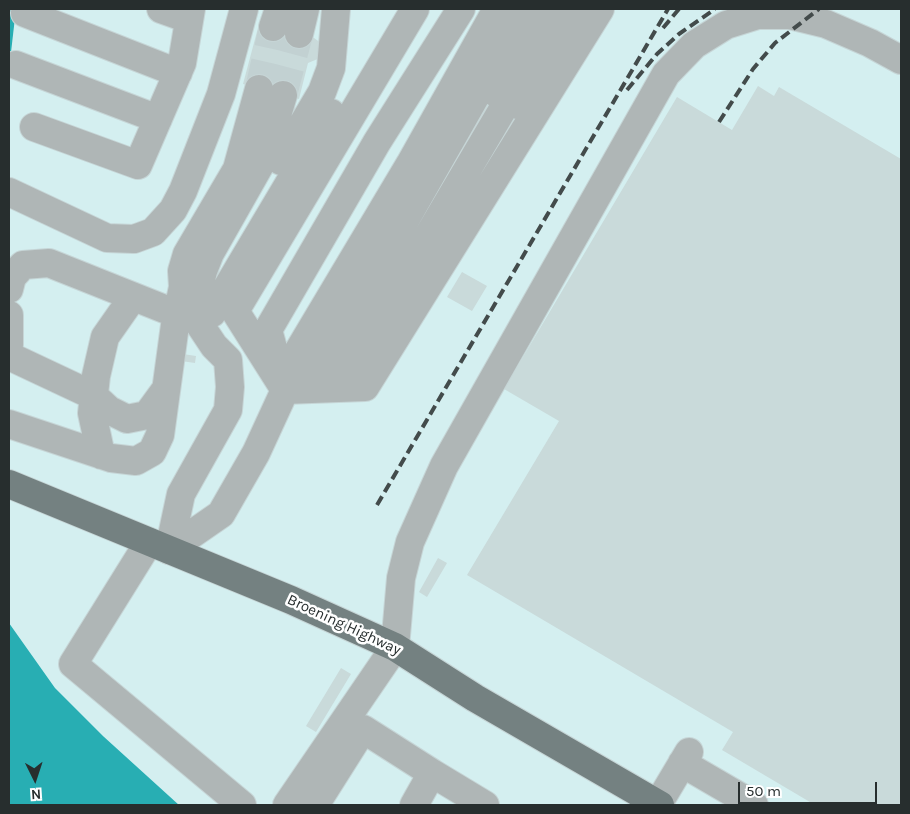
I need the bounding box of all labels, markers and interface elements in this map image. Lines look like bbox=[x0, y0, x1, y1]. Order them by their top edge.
street label: Broening Highway bbox=[284, 591, 404, 659]
north arrow bbox=[10, 754, 60, 804]
scale bar bbox=[740, 772, 879, 804]
text: 50 m bbox=[746, 782, 781, 800]
text: N bbox=[30, 786, 42, 803]

